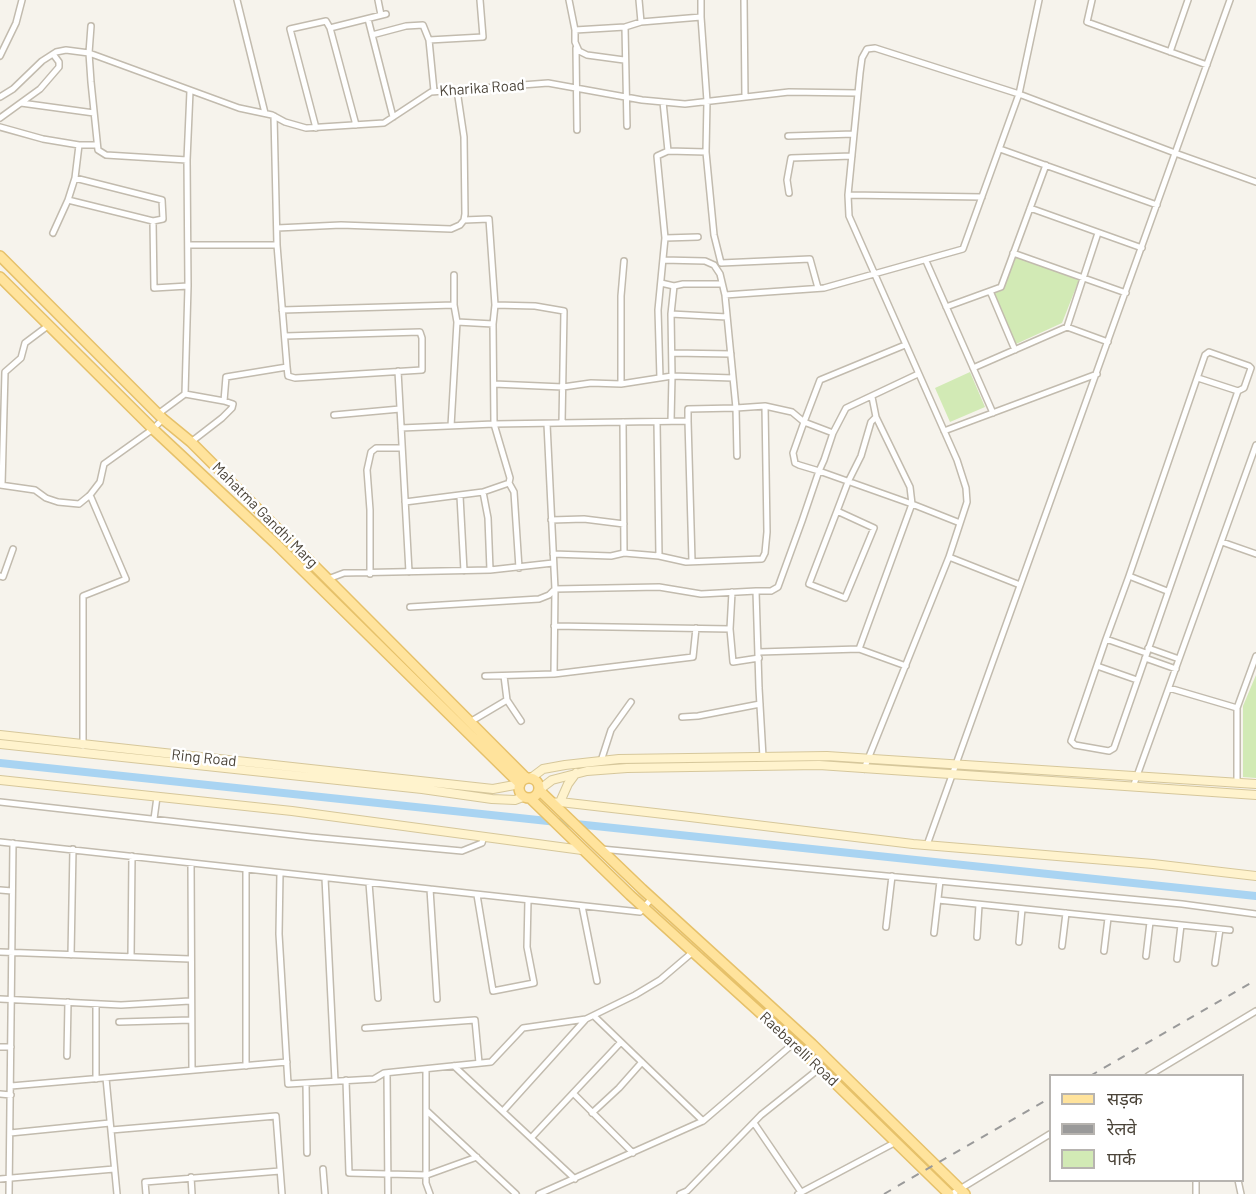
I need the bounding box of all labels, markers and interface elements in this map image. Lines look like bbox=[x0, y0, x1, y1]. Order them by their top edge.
street label: Kharika Road bbox=[439, 76, 525, 100]
street label: Mahatma Gandhi Marg bbox=[208, 458, 322, 572]
street label: Ring Road bbox=[171, 746, 237, 770]
street label: Raebarelli Road bbox=[756, 1008, 842, 1090]
legend bbox=[1049, 1074, 1244, 1182]
text: सड़क bbox=[1107, 1087, 1143, 1109]
text: रेलवे bbox=[1107, 1117, 1137, 1139]
text: पार्क bbox=[1107, 1147, 1136, 1169]

